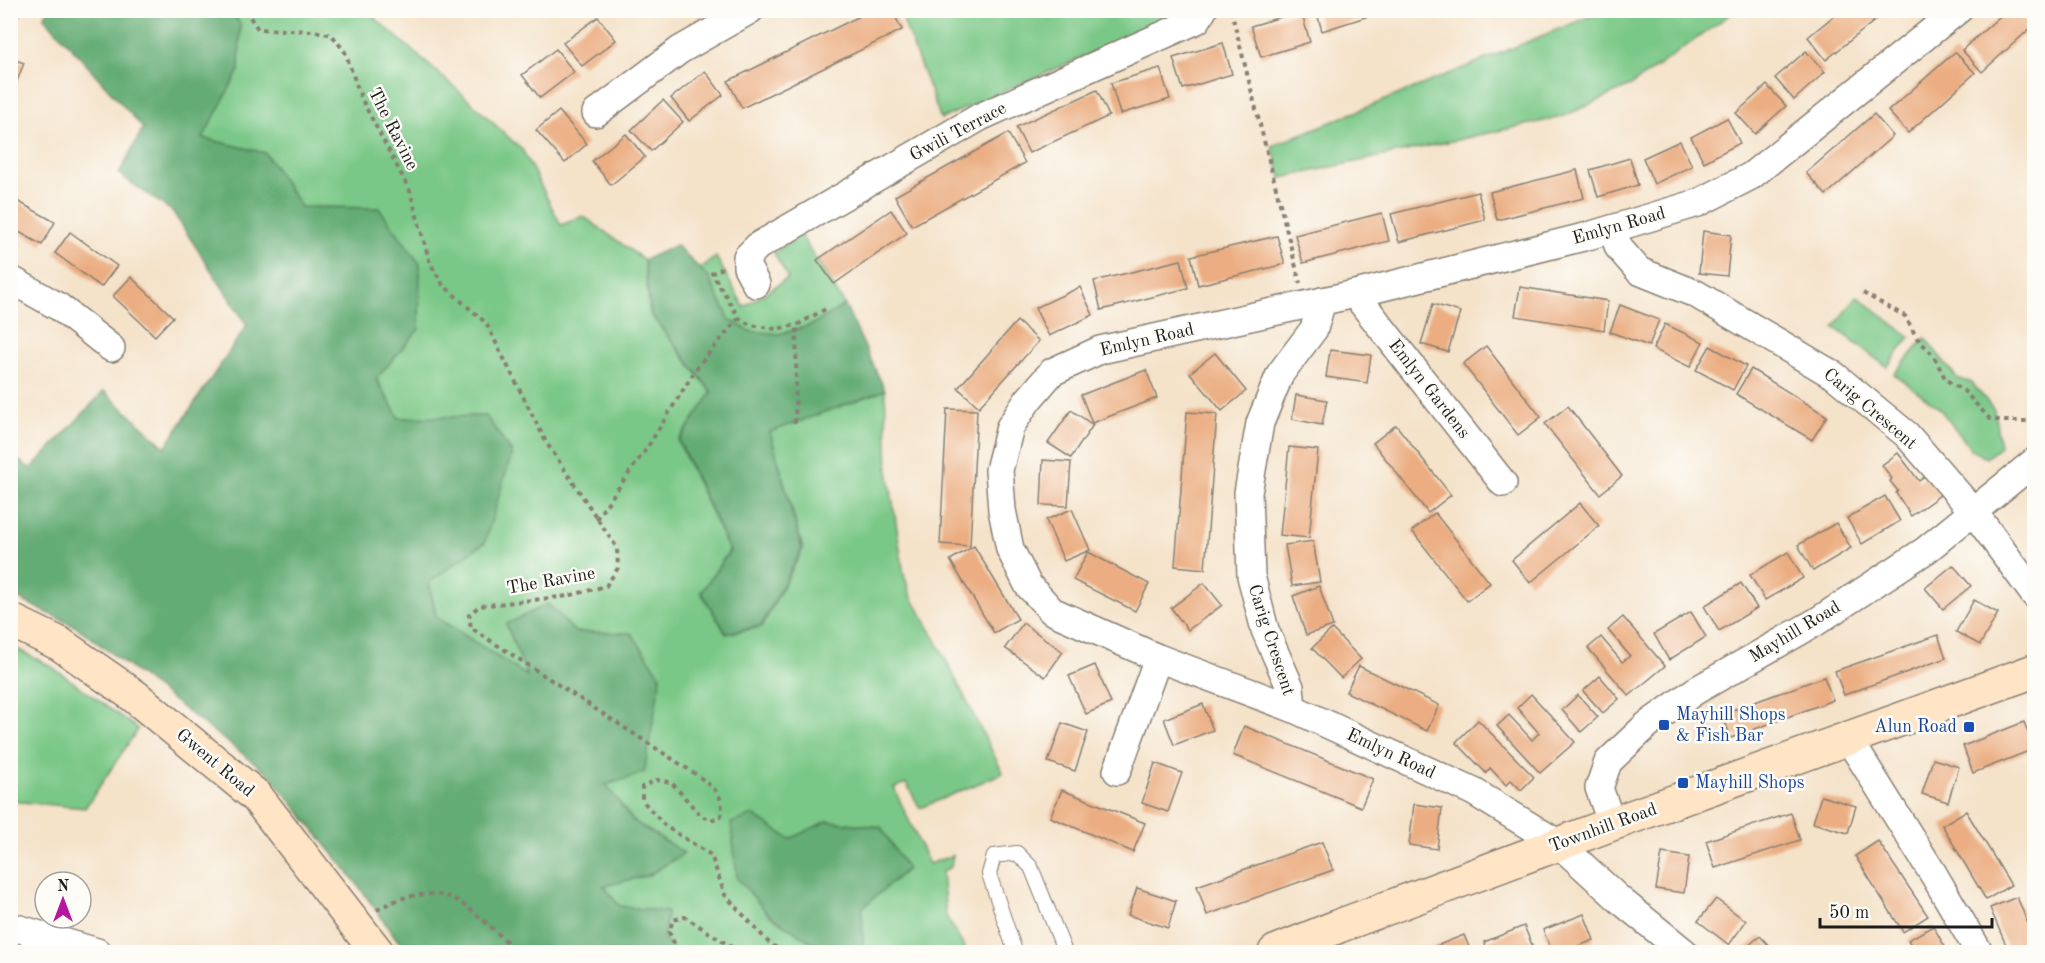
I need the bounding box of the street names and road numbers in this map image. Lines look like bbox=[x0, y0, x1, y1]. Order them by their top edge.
street label: The Ravine bbox=[365, 85, 421, 173]
street label: Gwili Terrace bbox=[907, 99, 1009, 165]
street label: Emlyn Road bbox=[1570, 204, 1668, 248]
street label: Emlyn Road bbox=[1098, 320, 1196, 360]
street label: Emlyn Gardens bbox=[1385, 336, 1473, 442]
street label: Carig Crescent bbox=[1820, 365, 1920, 453]
street label: The Ravine bbox=[505, 564, 597, 598]
street label: Carig Crescent bbox=[1245, 582, 1297, 698]
street label: Mayhill Road bbox=[1746, 598, 1844, 666]
street label: Gwent Road bbox=[173, 725, 257, 801]
street label: Emlyn Road bbox=[1344, 726, 1438, 782]
street label: Townhill Road bbox=[1547, 800, 1659, 856]

